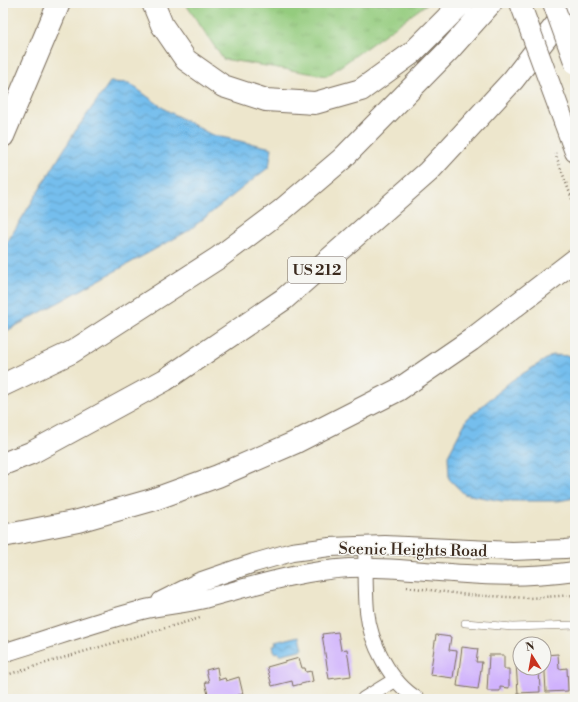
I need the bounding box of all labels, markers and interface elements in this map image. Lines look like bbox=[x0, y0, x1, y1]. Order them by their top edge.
road number: US 212 bbox=[288, 257, 346, 283]
street label: Scenic Heights Road bbox=[339, 539, 487, 561]
north arrow bbox=[512, 636, 552, 676]
text: N bbox=[525, 639, 536, 655]

